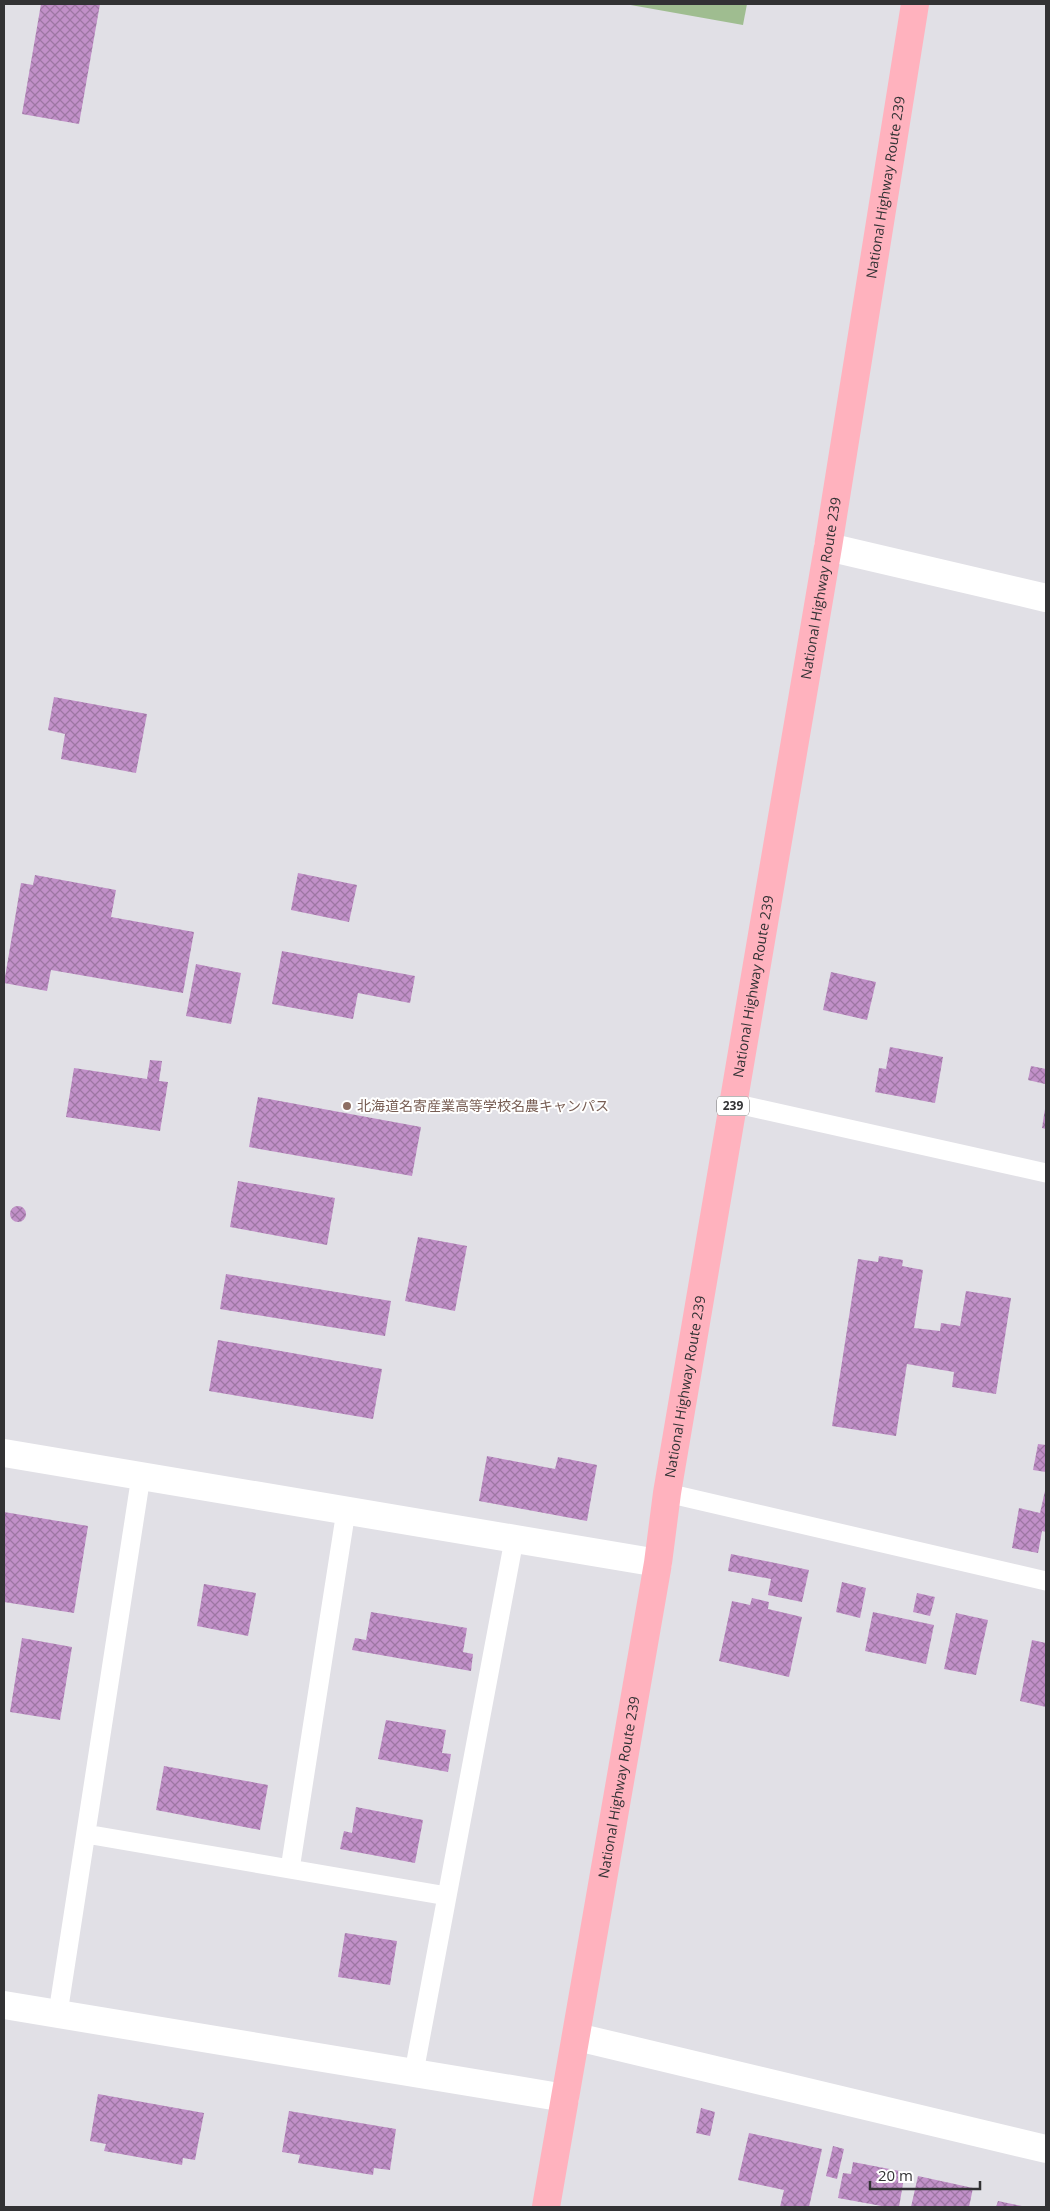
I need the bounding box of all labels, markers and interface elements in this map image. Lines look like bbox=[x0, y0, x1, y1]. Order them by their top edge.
street label: National Highway Route 239 bbox=[861, 95, 909, 280]
street label: National Highway Route 239 bbox=[796, 496, 845, 681]
street label: National Highway Route 239 bbox=[728, 894, 778, 1079]
place label: 北海道名寄産業高等学校名農キャンパス bbox=[357, 1096, 609, 1115]
road number: 239 bbox=[717, 1096, 749, 1116]
marker: 北海道名寄産業高等学校名農キャンパス bbox=[341, 1100, 353, 1112]
street label: National Highway Route 239 bbox=[660, 1294, 709, 1479]
street label: National Highway Route 239 bbox=[593, 1695, 644, 1880]
scale bar bbox=[870, 2158, 980, 2190]
text: 20 m bbox=[878, 2165, 913, 2185]

